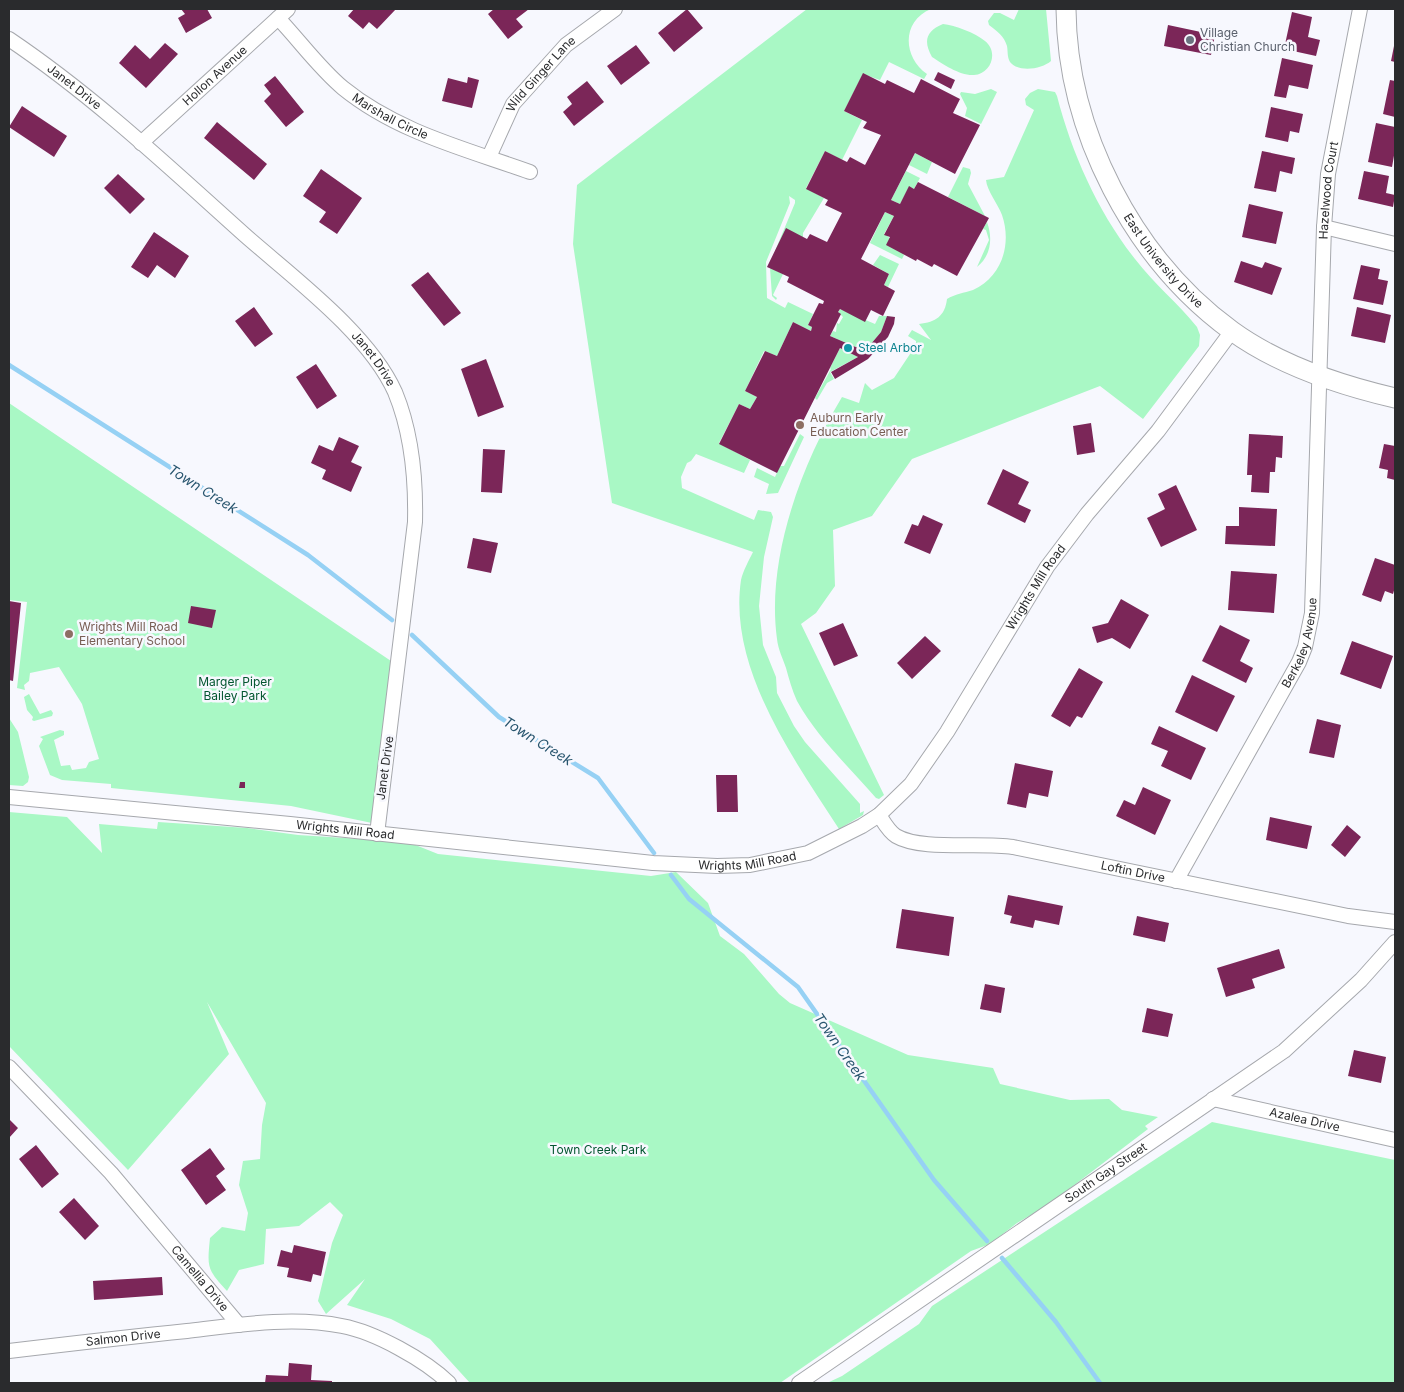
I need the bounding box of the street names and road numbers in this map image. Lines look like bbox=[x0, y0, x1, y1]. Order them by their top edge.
street label: Wild Ginger Lane bbox=[502, 33, 578, 114]
street label: Hollon Avenue bbox=[179, 42, 250, 108]
street label: Janet Drive bbox=[44, 61, 105, 113]
street label: Marshall Circle bbox=[349, 90, 431, 142]
street label: Hazelwood Court bbox=[1316, 140, 1341, 240]
street label: East University Drive bbox=[1121, 211, 1207, 311]
street label: Janet Drive bbox=[349, 328, 399, 389]
street label: Wrights Mill Road bbox=[1003, 541, 1069, 633]
street label: Berkeley Avenue bbox=[1278, 597, 1319, 690]
street label: Janet Drive bbox=[373, 735, 396, 801]
street label: Wrights Mill Road bbox=[295, 817, 395, 842]
street label: Wrights Mill Road bbox=[698, 848, 797, 873]
street label: Loftin Drive bbox=[1100, 857, 1166, 885]
street label: Azalea Drive bbox=[1268, 1104, 1341, 1134]
street label: South Gay Street bbox=[1062, 1139, 1150, 1206]
street label: Camellia Drive bbox=[168, 1242, 232, 1314]
street label: Salmon Drive bbox=[85, 1326, 161, 1349]

